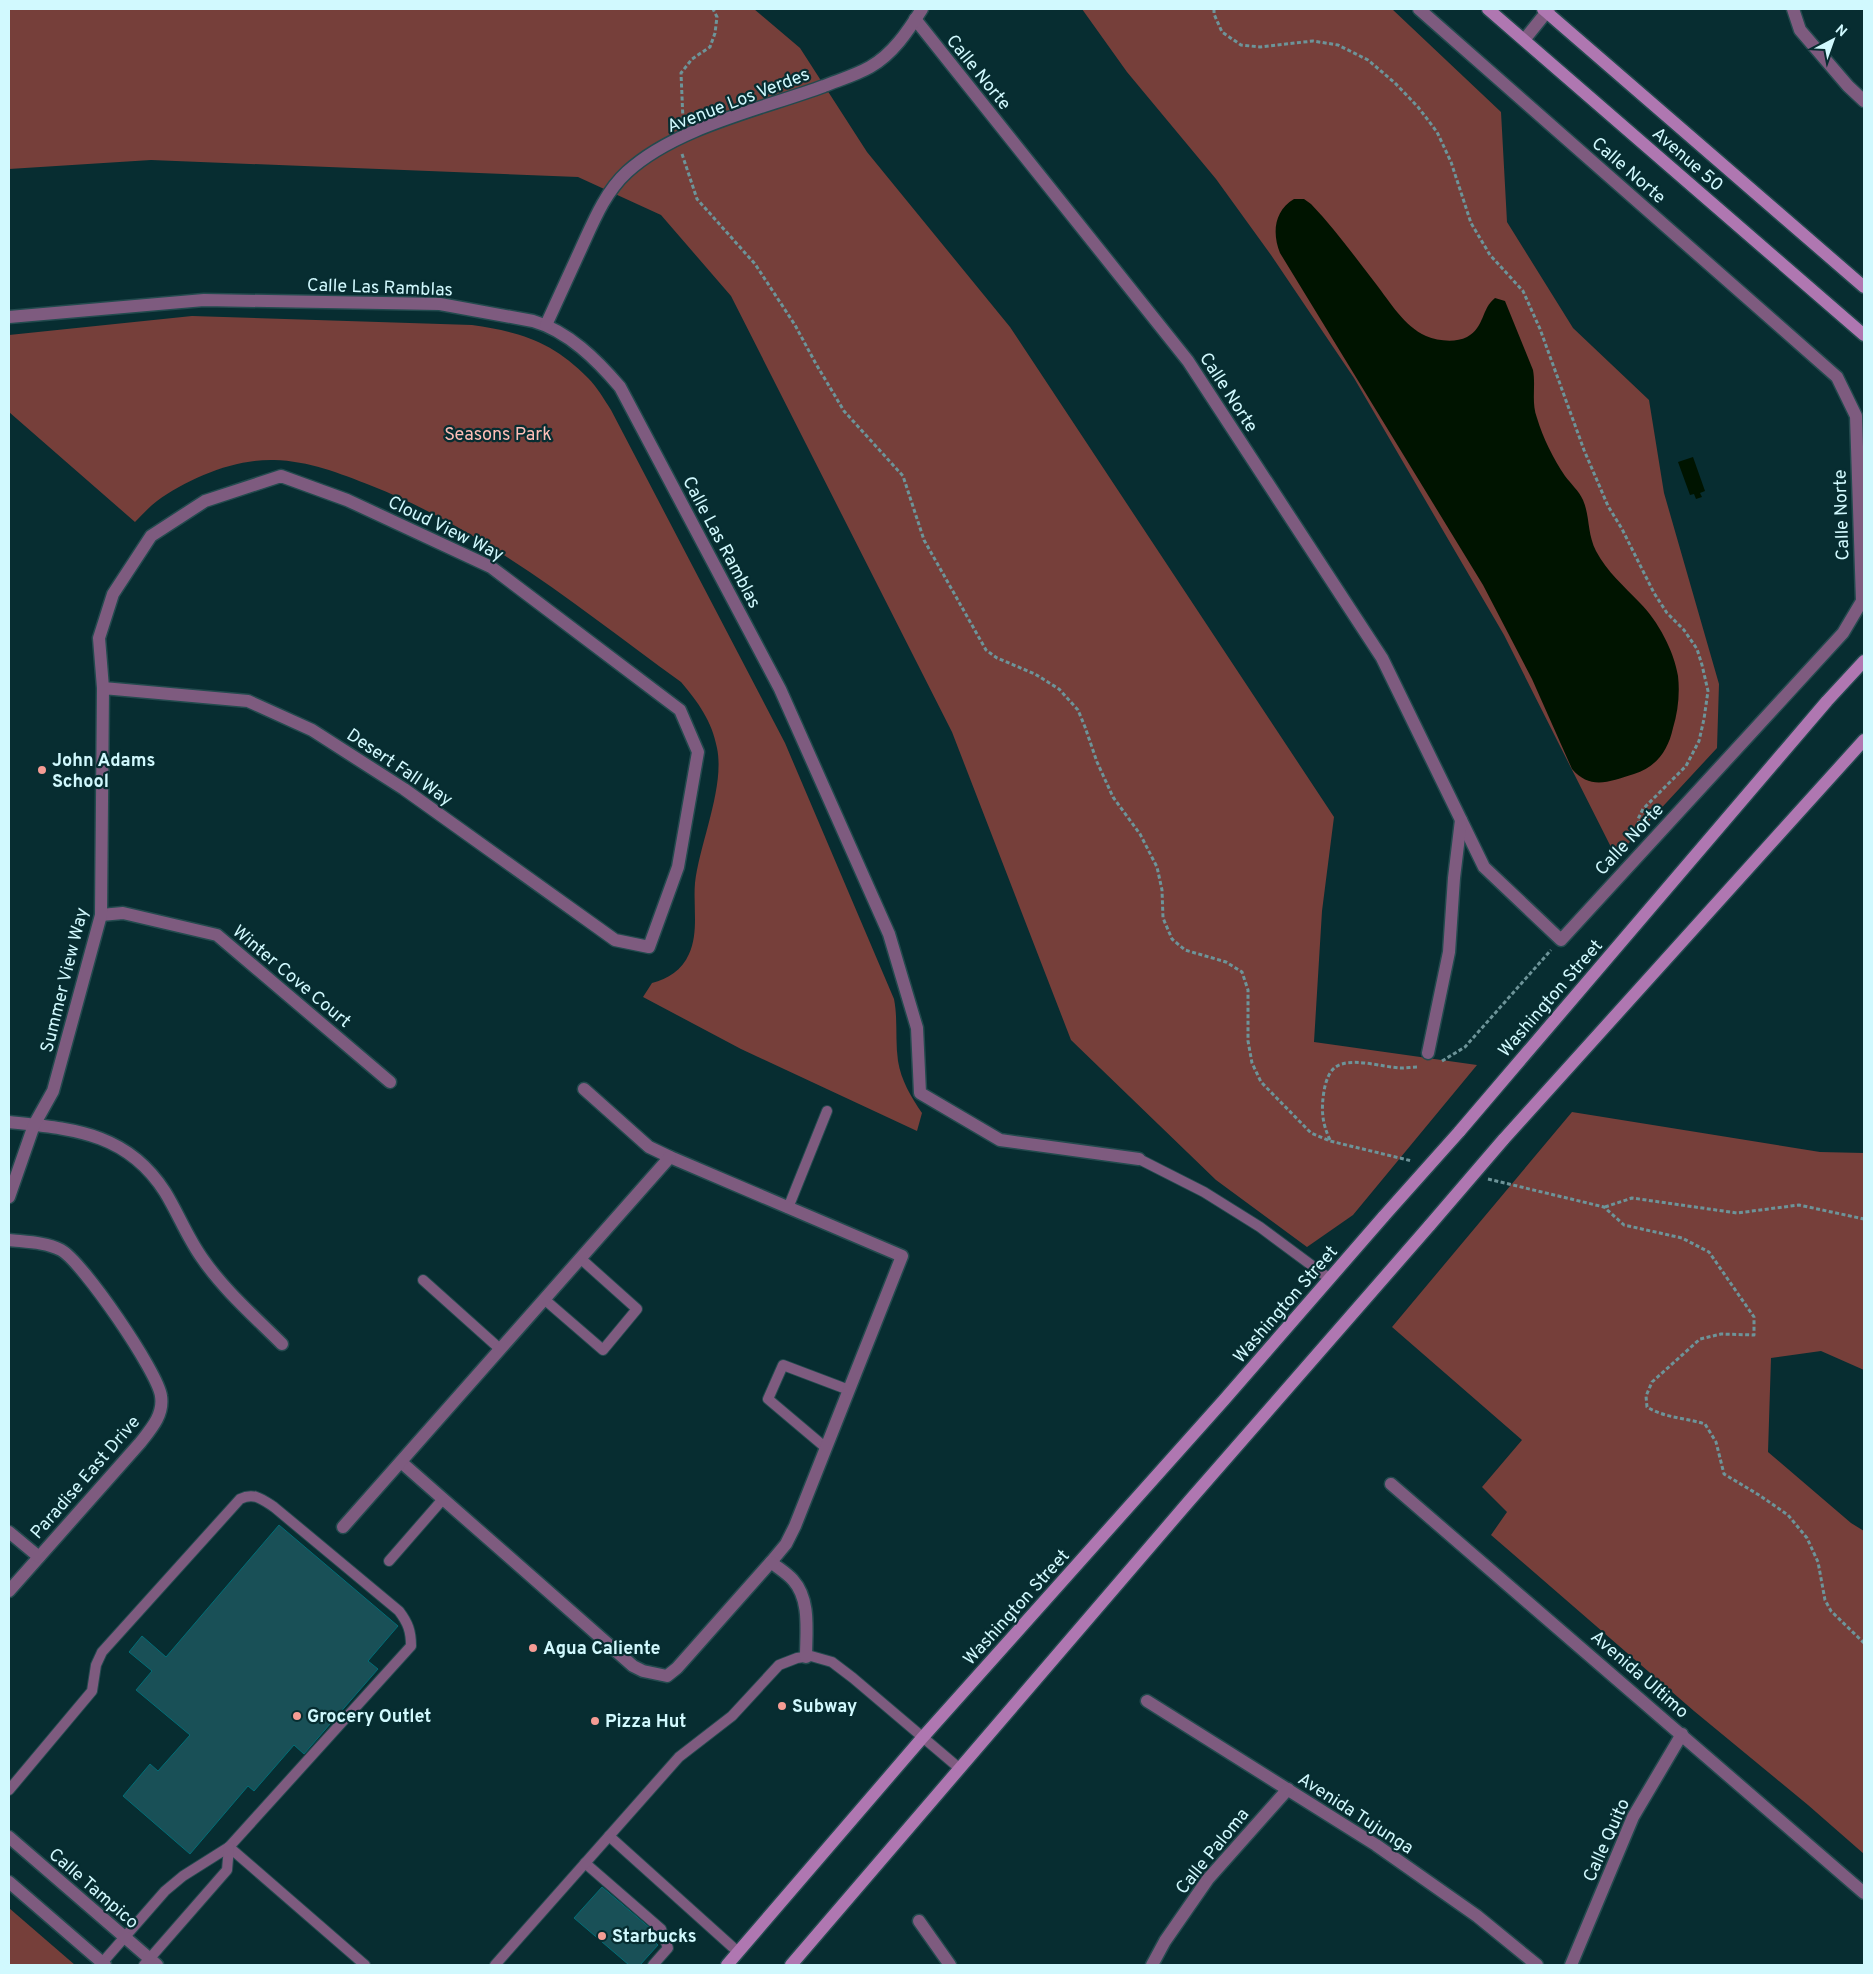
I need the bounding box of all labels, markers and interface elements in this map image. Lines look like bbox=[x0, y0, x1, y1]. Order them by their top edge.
north arrow bbox=[1808, 15, 1858, 65]
text: N bbox=[1831, 22, 1850, 41]
street label: Calle Norte bbox=[940, 30, 1015, 115]
street label: Avenue Los Verdes bbox=[664, 64, 813, 139]
street label: Avenue 50 bbox=[1647, 123, 1727, 197]
street label: Calle Norte bbox=[1586, 133, 1670, 210]
street label: Calle Las Ramblas bbox=[307, 274, 453, 303]
street label: Calle Norte bbox=[1193, 348, 1262, 437]
park label: Seasons Park bbox=[444, 424, 552, 447]
street label: Calle Norte bbox=[1829, 469, 1856, 561]
street label: Calle Las Ramblas bbox=[676, 473, 765, 613]
street label: Cloud View Way bbox=[384, 491, 507, 567]
street label: Desert Fall Way bbox=[342, 724, 457, 812]
place label: John Adams School bbox=[52, 750, 155, 794]
marker: John Adams School bbox=[36, 764, 48, 776]
street label: Calle Norte bbox=[1591, 799, 1669, 881]
street label: Summer View Way bbox=[36, 905, 95, 1055]
street label: Winter Cove Court bbox=[227, 921, 355, 1034]
street label: Washington Street bbox=[1494, 935, 1608, 1063]
street label: Washington Street bbox=[1229, 1241, 1343, 1369]
street label: Paradise East Drive bbox=[26, 1412, 146, 1544]
street label: Washington Street bbox=[959, 1545, 1075, 1671]
street label: Avenida Ultimo bbox=[1585, 1626, 1693, 1724]
place label: Agua Caliente bbox=[543, 1638, 661, 1661]
marker: Agua Caliente bbox=[527, 1642, 539, 1654]
place label: Subway bbox=[792, 1696, 857, 1719]
marker: Subway bbox=[776, 1700, 788, 1712]
place label: Grocery Outlet bbox=[307, 1706, 431, 1729]
marker: Grocery Outlet bbox=[291, 1710, 303, 1722]
place label: Pizza Hut bbox=[605, 1711, 686, 1734]
marker: Pizza Hut bbox=[589, 1715, 601, 1727]
street label: Avenida Tujunga bbox=[1293, 1768, 1417, 1860]
street label: Calle Quito bbox=[1579, 1795, 1636, 1886]
street label: Calle Paloma bbox=[1171, 1804, 1255, 1900]
street label: Calle Tampico bbox=[43, 1844, 143, 1935]
place label: Starbucks bbox=[612, 1926, 697, 1949]
marker: Starbucks bbox=[596, 1930, 608, 1942]

